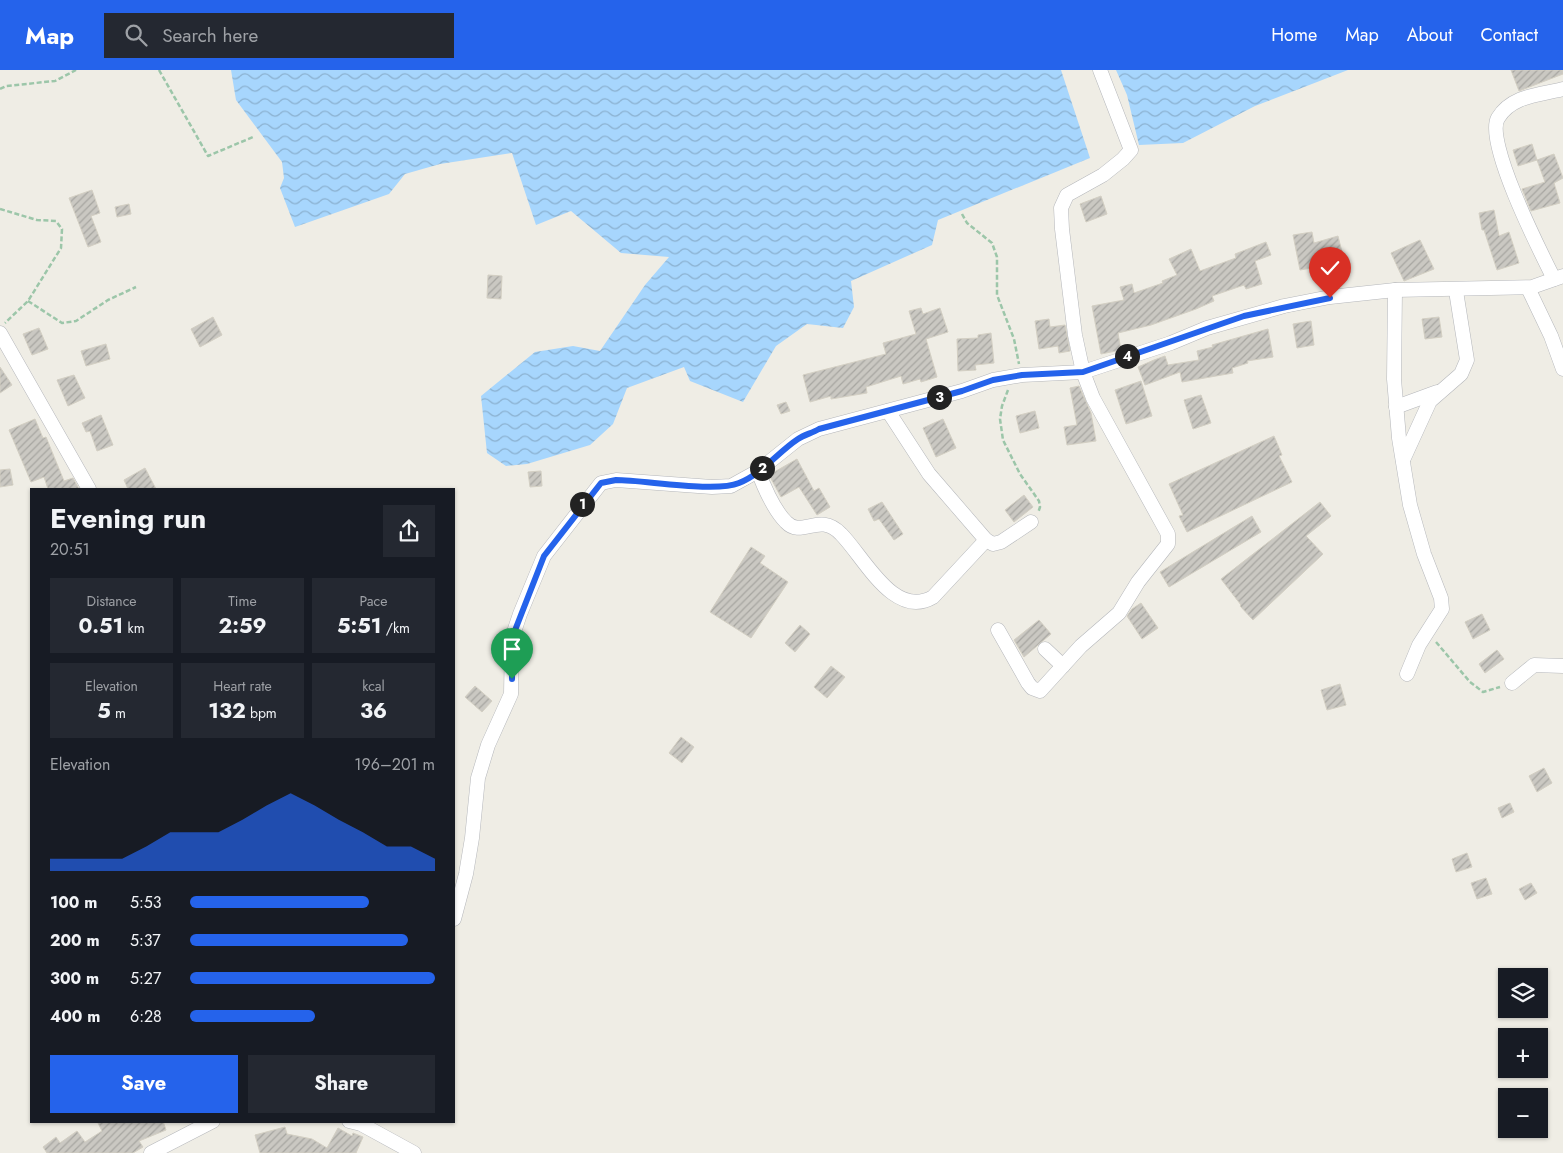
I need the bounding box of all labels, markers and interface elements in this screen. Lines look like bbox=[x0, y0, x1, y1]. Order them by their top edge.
search box bbox=[104, 13, 454, 58]
text: Map bbox=[25, 18, 74, 53]
icon: search bbox=[122, 21, 150, 49]
text: Search here bbox=[162, 22, 258, 49]
text: Home bbox=[1271, 22, 1317, 48]
text: Map bbox=[1345, 22, 1379, 48]
text: About bbox=[1407, 22, 1452, 48]
text: Contact bbox=[1480, 22, 1538, 48]
pin bbox=[1309, 247, 1351, 298]
icon: check bbox=[1316, 254, 1344, 282]
pin: 4 bbox=[1114, 344, 1140, 368]
text: 4 bbox=[1123, 346, 1132, 366]
pin: 3 bbox=[926, 384, 952, 410]
text: 3 bbox=[935, 387, 944, 407]
pin: 2 bbox=[750, 456, 774, 480]
text: 2 bbox=[758, 458, 767, 478]
pin: 1 bbox=[570, 492, 594, 516]
text: 1 bbox=[579, 494, 586, 514]
text: Evening run bbox=[50, 498, 206, 539]
button: share bbox=[383, 505, 435, 557]
text: 20:51 bbox=[50, 538, 90, 561]
text: Distance bbox=[86, 591, 137, 611]
text: Time bbox=[228, 591, 257, 611]
text: Pace bbox=[360, 591, 387, 611]
text: 0.51 bbox=[78, 611, 123, 641]
text: 2:59 bbox=[218, 611, 267, 641]
text: 5:51 bbox=[337, 611, 382, 641]
text: km bbox=[123, 618, 145, 638]
text: /km bbox=[382, 618, 410, 638]
pin bbox=[491, 628, 533, 679]
icon: arrive bbox=[498, 635, 526, 663]
text: Elevation bbox=[85, 676, 138, 696]
text: Heart rate bbox=[213, 676, 272, 696]
text: kcal bbox=[362, 676, 385, 696]
text: 5 bbox=[97, 696, 111, 726]
text: 132 bbox=[208, 696, 246, 726]
text: 36 bbox=[360, 696, 387, 726]
text: m bbox=[111, 703, 126, 723]
text: bpm bbox=[246, 703, 277, 723]
text: Elevation bbox=[50, 753, 110, 776]
text: 196–201 m bbox=[354, 753, 435, 776]
text: 100 m bbox=[50, 891, 97, 914]
text: 5:53 bbox=[130, 891, 162, 914]
text: 200 m bbox=[50, 929, 100, 952]
text: 5:37 bbox=[130, 929, 161, 952]
text: 300 m bbox=[50, 967, 99, 990]
text: 5:27 bbox=[130, 967, 161, 990]
map controls bbox=[1498, 968, 1548, 1138]
button: layers bbox=[1498, 968, 1548, 1018]
text: 400 m bbox=[50, 1005, 100, 1028]
text: 6:28 bbox=[130, 1005, 162, 1028]
button: + bbox=[1498, 1028, 1548, 1078]
button: Save bbox=[50, 1055, 238, 1113]
button: Share bbox=[248, 1055, 435, 1113]
button: − bbox=[1498, 1088, 1548, 1138]

